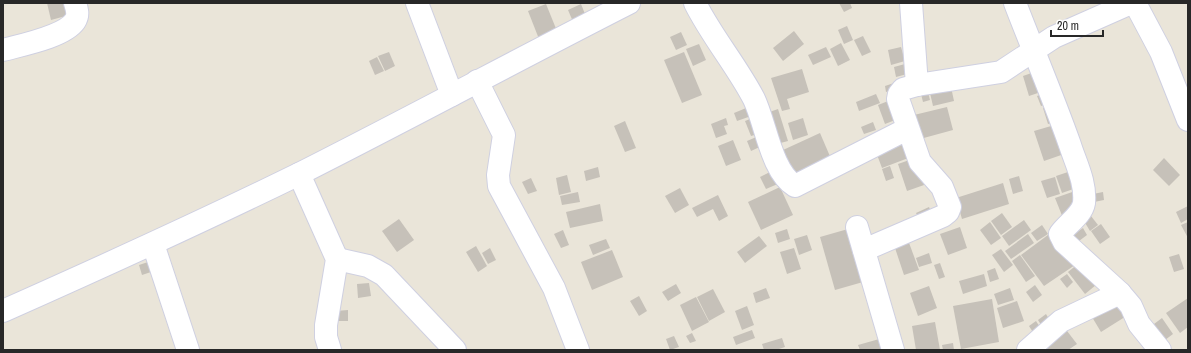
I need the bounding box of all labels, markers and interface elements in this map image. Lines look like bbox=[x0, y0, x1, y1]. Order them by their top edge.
scale bar bbox=[1051, 12, 1103, 38]
text: 20 m bbox=[1057, 18, 1079, 34]

